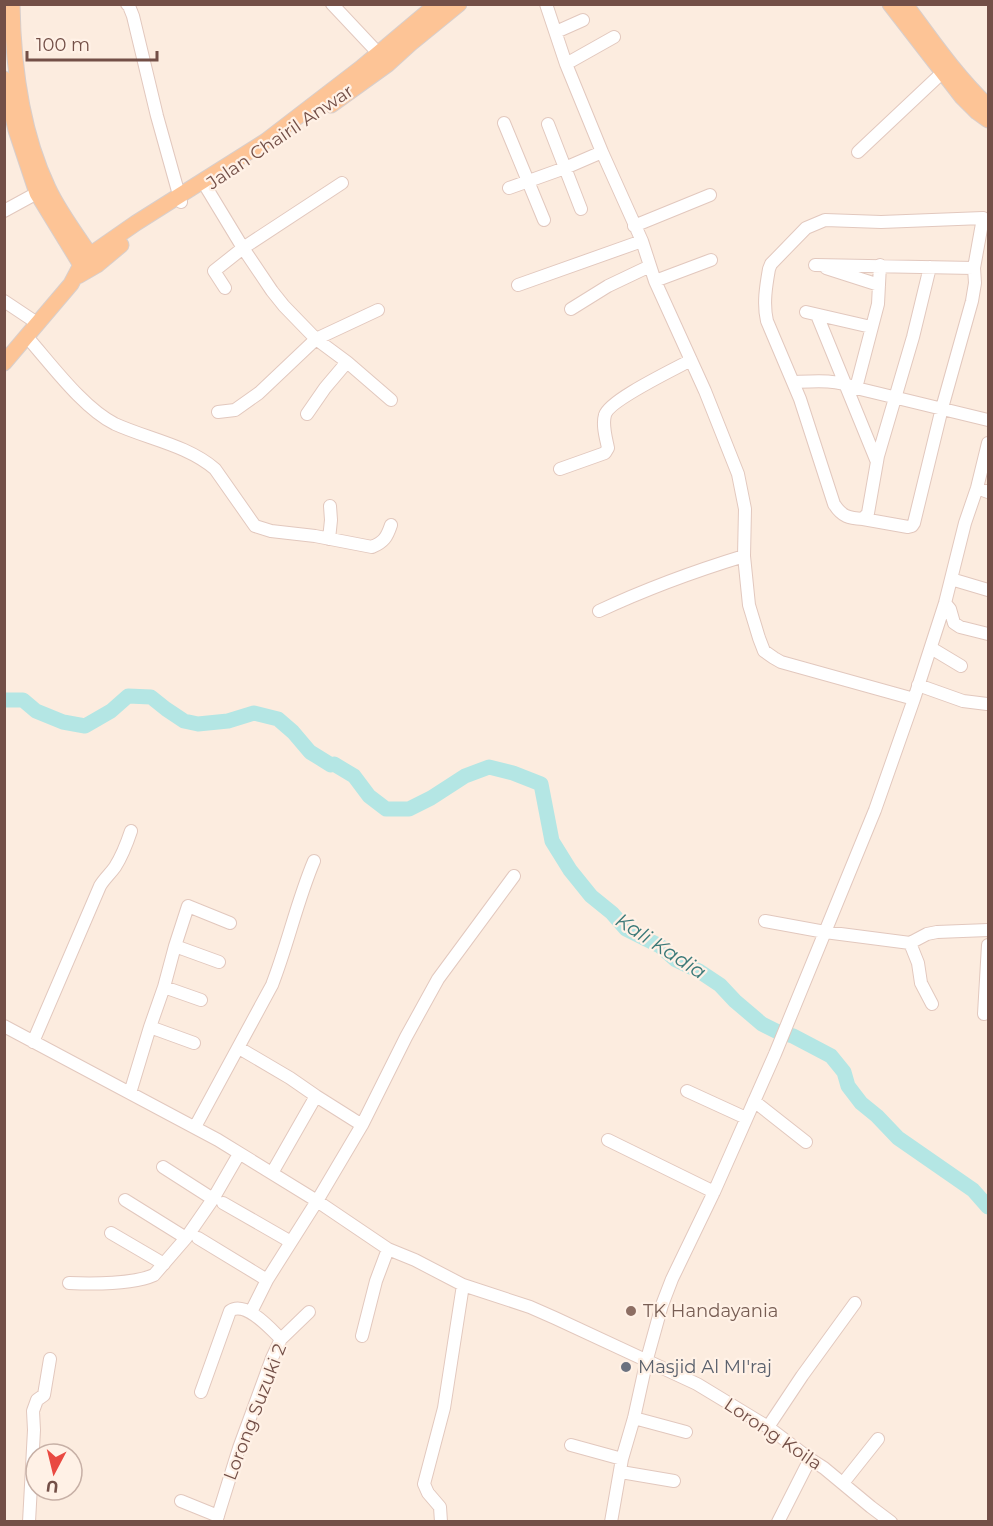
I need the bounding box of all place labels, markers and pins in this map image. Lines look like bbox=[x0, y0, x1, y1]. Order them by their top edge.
place label: TK Handayania bbox=[643, 1300, 778, 1322]
marker: TK Handayania bbox=[624, 1304, 638, 1318]
place label: Masjid Al MI'raj bbox=[638, 1356, 772, 1378]
marker: Masjid Al MI'raj bbox=[619, 1360, 633, 1374]

